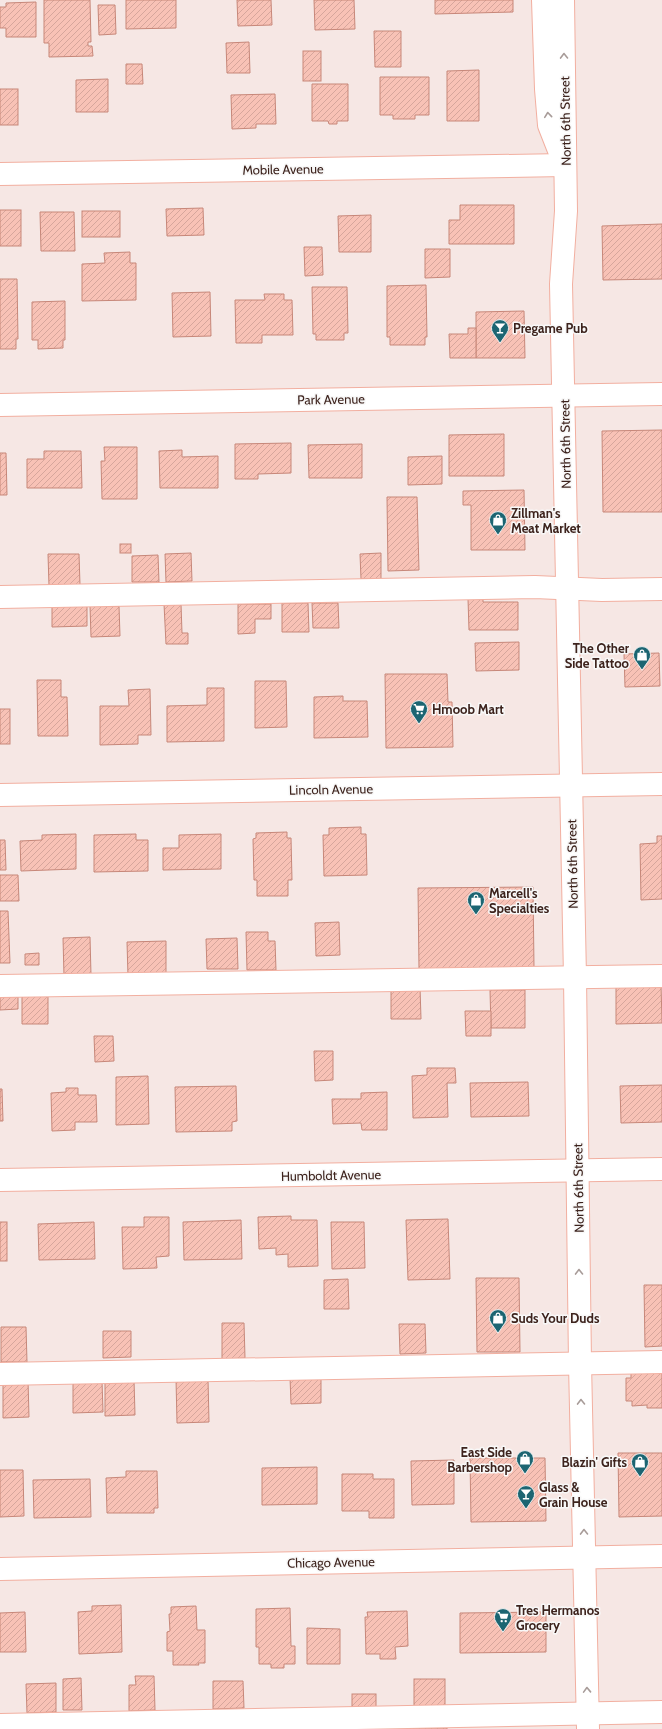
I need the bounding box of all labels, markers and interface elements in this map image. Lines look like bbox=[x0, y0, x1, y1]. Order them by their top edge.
one-way arrow bbox=[560, 53, 568, 59]
street label: North 6th Street bbox=[556, 75, 574, 166]
one-way arrow bbox=[544, 112, 553, 118]
street label: Mobile Avenue bbox=[242, 160, 324, 178]
bar icon: Pregame Pub bbox=[490, 318, 510, 343]
place label: Pregame Pub bbox=[513, 320, 588, 336]
street label: Park Avenue bbox=[297, 390, 365, 408]
street label: North 6th Street bbox=[556, 398, 574, 489]
place label: Zillman's Meat Market bbox=[511, 505, 581, 536]
shop icon: Zillman's Meat Market bbox=[488, 510, 508, 535]
place label: The Other Side Tattoo bbox=[565, 640, 630, 671]
shop icon: The Other Side Tattoo bbox=[632, 645, 652, 670]
supermarket icon: Hmoob Mart bbox=[409, 699, 429, 724]
place label: Hmoob Mart bbox=[432, 701, 504, 717]
street label: Lincoln Avenue bbox=[289, 780, 373, 798]
street label: North 6th Street bbox=[563, 818, 581, 909]
place label: Marcell's Specialties bbox=[489, 885, 550, 916]
shop icon: Marcell's Specialties bbox=[466, 890, 486, 915]
street label: North 6th Street bbox=[569, 1142, 587, 1233]
street label: Humboldt Avenue bbox=[281, 1166, 382, 1184]
one-way arrow bbox=[575, 1269, 583, 1275]
shop icon: Suds Your Duds bbox=[488, 1308, 508, 1333]
place label: Suds Your Duds bbox=[511, 1310, 600, 1326]
one-way arrow bbox=[576, 1399, 585, 1405]
place label: East Side Barbershop bbox=[447, 1444, 513, 1475]
shop icon: East Side Barbershop bbox=[515, 1449, 535, 1474]
shop icon: Blazin' Gifts bbox=[630, 1452, 650, 1477]
place label: Blazin' Gifts bbox=[561, 1454, 627, 1470]
place label: Glass & Grain House bbox=[539, 1479, 608, 1510]
bar icon: Glass & Grain House bbox=[516, 1484, 536, 1509]
one-way arrow bbox=[579, 1529, 588, 1535]
street label: Chicago Avenue bbox=[287, 1553, 375, 1571]
place label: Tres Hermanos Grocery bbox=[516, 1602, 600, 1633]
supermarket icon: Tres Hermanos Grocery bbox=[493, 1607, 513, 1632]
one-way arrow bbox=[583, 1687, 591, 1693]

